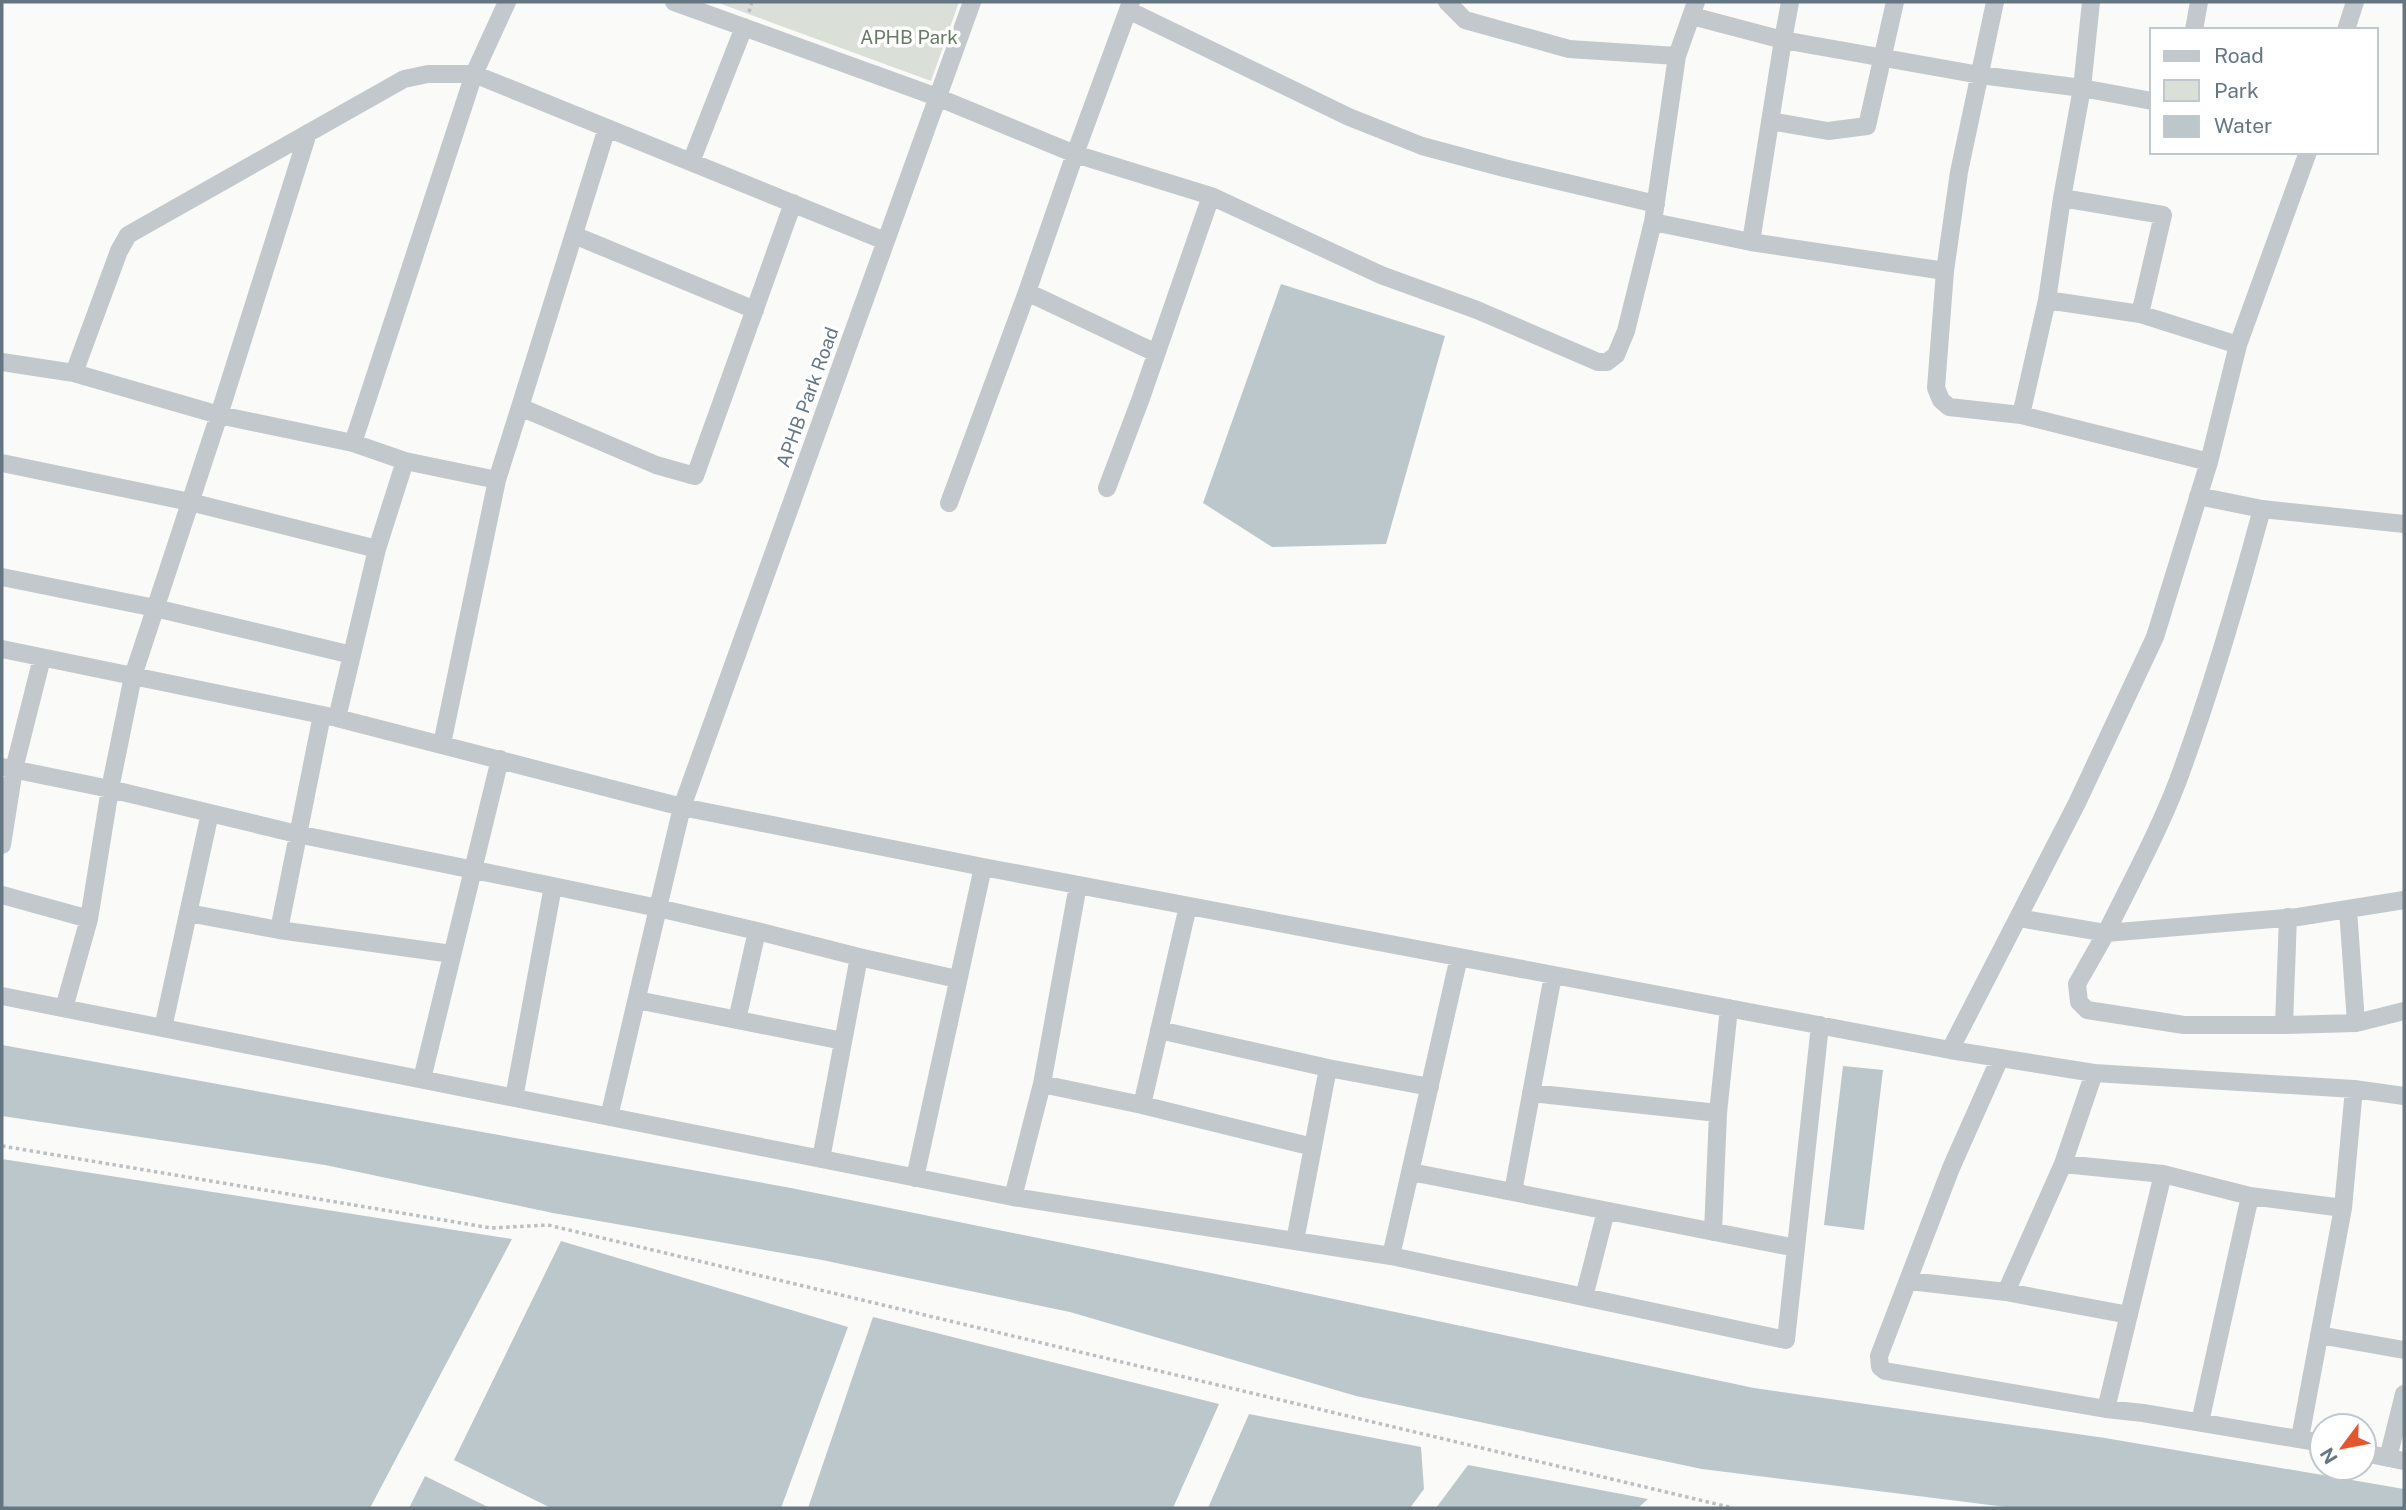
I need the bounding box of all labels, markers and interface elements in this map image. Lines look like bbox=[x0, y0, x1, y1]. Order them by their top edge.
park label: APHB Park bbox=[860, 26, 958, 48]
legend bbox=[2150, 28, 2378, 154]
text: Road bbox=[2214, 43, 2264, 68]
text: Park bbox=[2214, 78, 2259, 103]
text: Water bbox=[2214, 113, 2272, 138]
street label: APHB Park Road bbox=[771, 324, 843, 470]
north arrow bbox=[2308, 1412, 2378, 1482]
text: N bbox=[2315, 1444, 2342, 1468]

